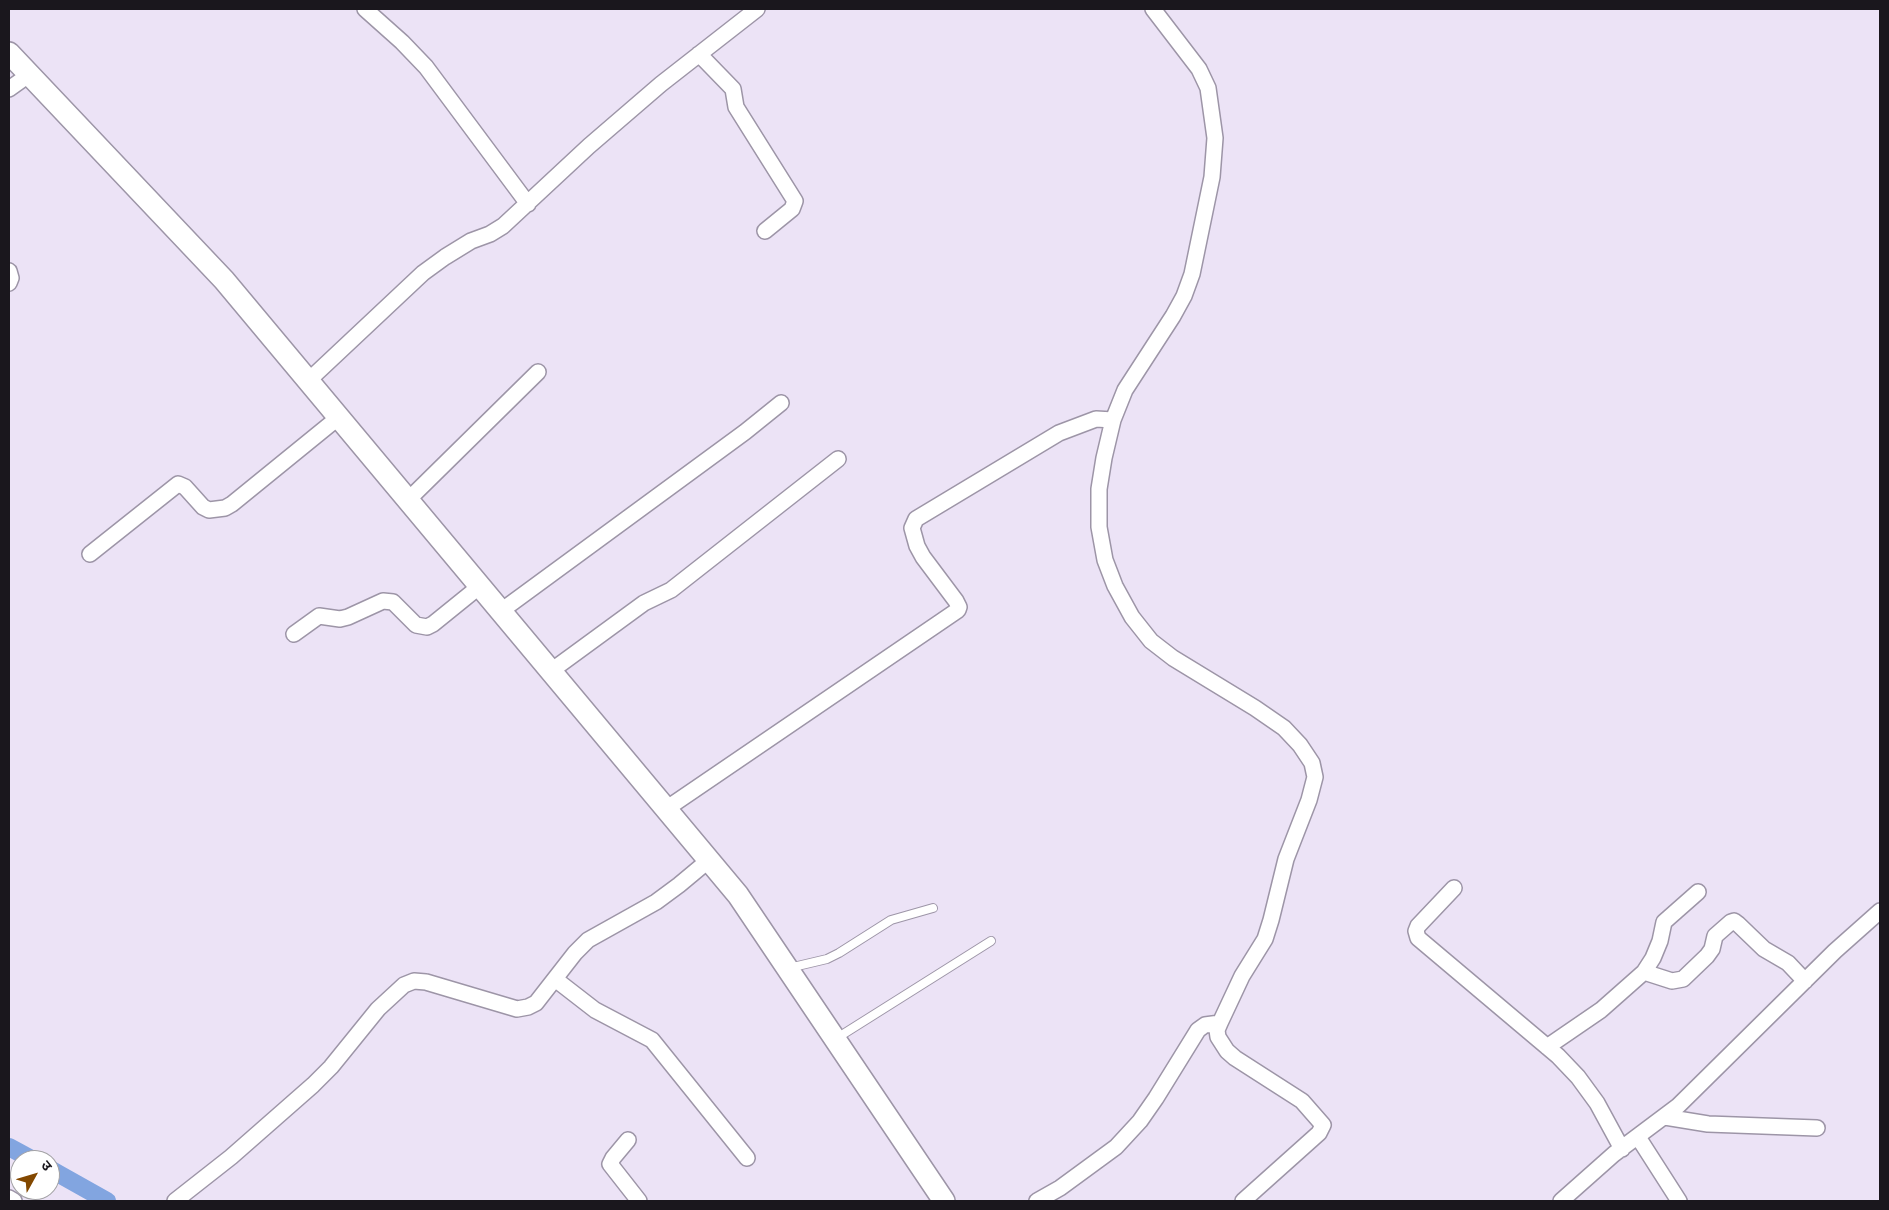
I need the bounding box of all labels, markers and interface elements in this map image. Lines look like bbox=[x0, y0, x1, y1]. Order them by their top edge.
north arrow bbox=[10, 1150, 60, 1200]
text: उ bbox=[37, 1157, 55, 1174]

